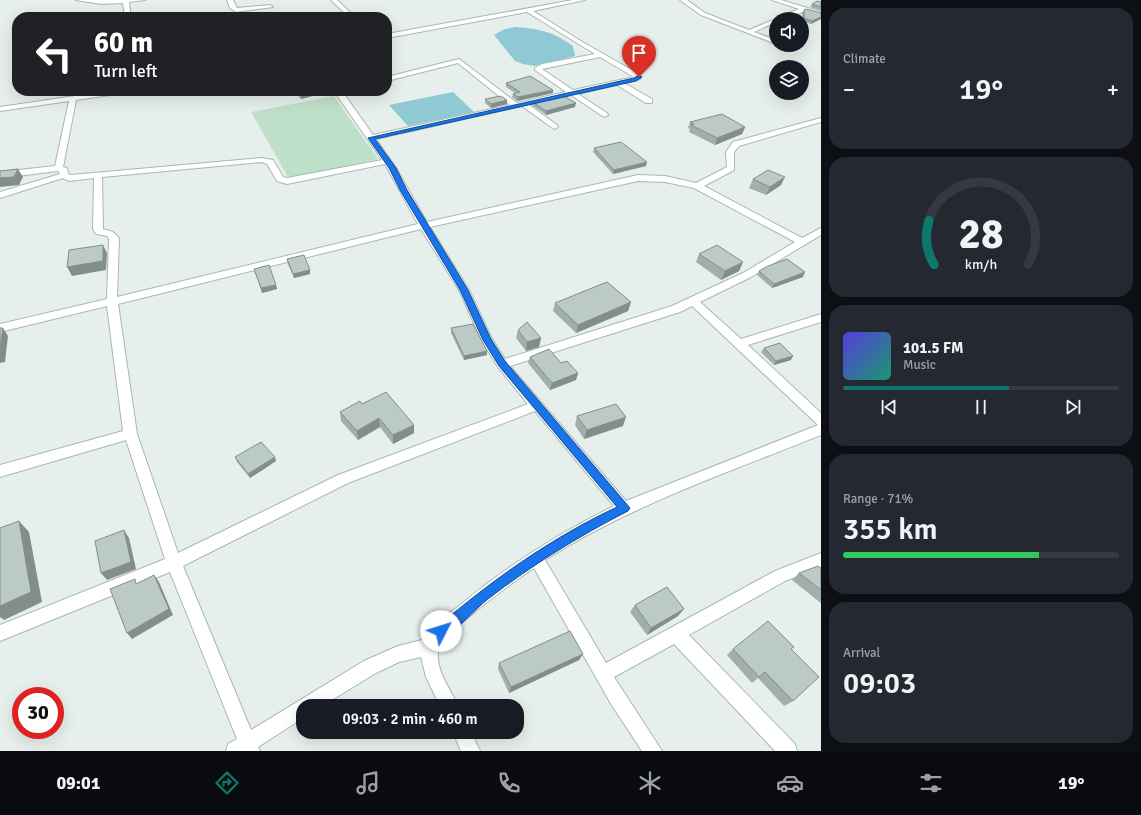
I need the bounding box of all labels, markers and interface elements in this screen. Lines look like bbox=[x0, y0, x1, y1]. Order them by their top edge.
map controls bbox=[769, 12, 809, 100]
button: sound bbox=[769, 12, 809, 52]
text: 60 m bbox=[94, 26, 153, 60]
icon: left bbox=[28, 28, 80, 80]
pin bbox=[622, 36, 656, 77]
icon: arrive bbox=[628, 42, 650, 64]
text: Climate bbox=[843, 51, 886, 67]
text: Turn left bbox=[94, 60, 157, 82]
button: layers bbox=[769, 60, 809, 100]
text: 19° bbox=[959, 71, 1003, 108]
text: − bbox=[843, 76, 855, 103]
text: + bbox=[1107, 76, 1119, 103]
text: 28 bbox=[959, 209, 1003, 260]
text: km/h bbox=[965, 255, 997, 272]
text: 101.5 FM bbox=[903, 339, 964, 357]
text: Music bbox=[903, 357, 936, 373]
icon: previous bbox=[878, 396, 900, 418]
icon: pause bbox=[970, 396, 992, 418]
icon: next bbox=[1062, 396, 1084, 418]
text: Range · 71% bbox=[843, 491, 913, 507]
text: 355 km bbox=[843, 511, 938, 548]
position arrow bbox=[420, 610, 462, 652]
text: Arrival bbox=[843, 645, 880, 661]
text: 09:03 bbox=[843, 665, 916, 702]
speed limit sign: 30 bbox=[12, 687, 64, 739]
text: 09:03 · 2 min · 460 m bbox=[343, 710, 477, 728]
icon: directions bbox=[213, 769, 241, 797]
icon: music bbox=[354, 769, 382, 797]
icon: phone bbox=[495, 769, 523, 797]
icon: climate bbox=[636, 769, 664, 797]
icon: car bbox=[776, 769, 804, 797]
icon: filters bbox=[917, 769, 945, 797]
text: 09:01 bbox=[56, 772, 101, 794]
text: 19° bbox=[1058, 772, 1085, 794]

